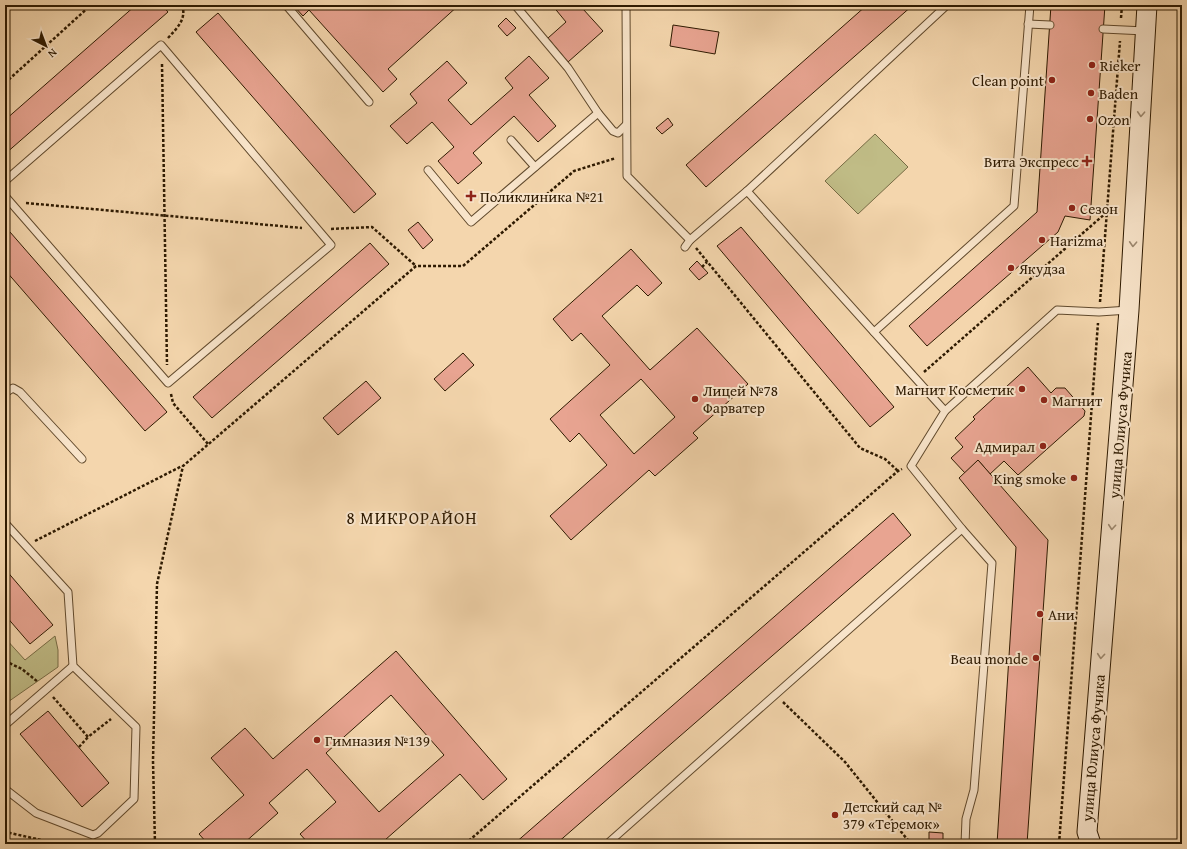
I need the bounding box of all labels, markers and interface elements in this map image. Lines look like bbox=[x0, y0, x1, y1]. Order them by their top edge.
north arrow bbox=[26, 26, 66, 66]
text: N bbox=[44, 45, 61, 62]
place label: Rieker bbox=[1100, 55, 1140, 76]
marker: Rieker bbox=[1087, 60, 1097, 70]
place label: Clean point bbox=[972, 70, 1045, 91]
marker: Clean point bbox=[1047, 75, 1057, 85]
place label: Baden bbox=[1099, 83, 1139, 104]
marker: Baden bbox=[1086, 88, 1096, 98]
place label: Ozon bbox=[1098, 109, 1130, 130]
one-way arrow bbox=[1136, 111, 1145, 117]
marker: Ozon bbox=[1085, 114, 1095, 124]
place label: Вита Экспресс bbox=[984, 151, 1079, 172]
marker: Вита Экспресс bbox=[1082, 156, 1092, 166]
place label: Поликлиника №21 bbox=[480, 186, 604, 207]
marker: Поликлиника №21 bbox=[465, 190, 477, 202]
place label: Сезон bbox=[1080, 198, 1118, 219]
marker: Сезон bbox=[1067, 203, 1077, 213]
place label: Harizma bbox=[1050, 230, 1103, 251]
marker: Harizma bbox=[1037, 235, 1047, 245]
one-way arrow bbox=[1129, 241, 1138, 247]
place label: Якудза bbox=[1018, 258, 1066, 279]
marker: Якудза bbox=[1006, 263, 1016, 273]
street label: улица Юлиуса Фучика bbox=[1103, 350, 1137, 501]
place label: Магнит Косметик bbox=[895, 379, 1014, 400]
place label: Лицей №78 Фарватер bbox=[703, 380, 778, 418]
marker: Магнит Косметик bbox=[1017, 384, 1027, 394]
place label: Магнит bbox=[1052, 390, 1103, 411]
marker: Лицей №78 Фарватер bbox=[690, 394, 700, 404]
marker: Магнит bbox=[1039, 395, 1049, 405]
place label: Адмирал bbox=[975, 436, 1035, 457]
marker: Адмирал bbox=[1038, 441, 1048, 451]
place label: King smoke bbox=[994, 468, 1066, 489]
marker: King smoke bbox=[1069, 473, 1079, 483]
district label: 8 МИКРОРАЙОН bbox=[346, 505, 478, 530]
one-way arrow bbox=[1107, 524, 1116, 530]
place label: Ани bbox=[1048, 604, 1075, 625]
marker: Ани bbox=[1035, 609, 1045, 619]
place label: Beau monde bbox=[951, 648, 1028, 669]
marker: Beau monde bbox=[1031, 653, 1041, 663]
one-way arrow bbox=[1097, 653, 1106, 659]
street label: улица Юлиуса Фучика bbox=[1076, 673, 1110, 824]
place label: Гимназия №139 bbox=[325, 730, 430, 751]
marker: Гимназия №139 bbox=[312, 735, 322, 745]
place label: Детский сад № 379 «Теремок» bbox=[842, 796, 942, 834]
marker: Детский сад № 379 «Теремок» bbox=[830, 810, 840, 820]

